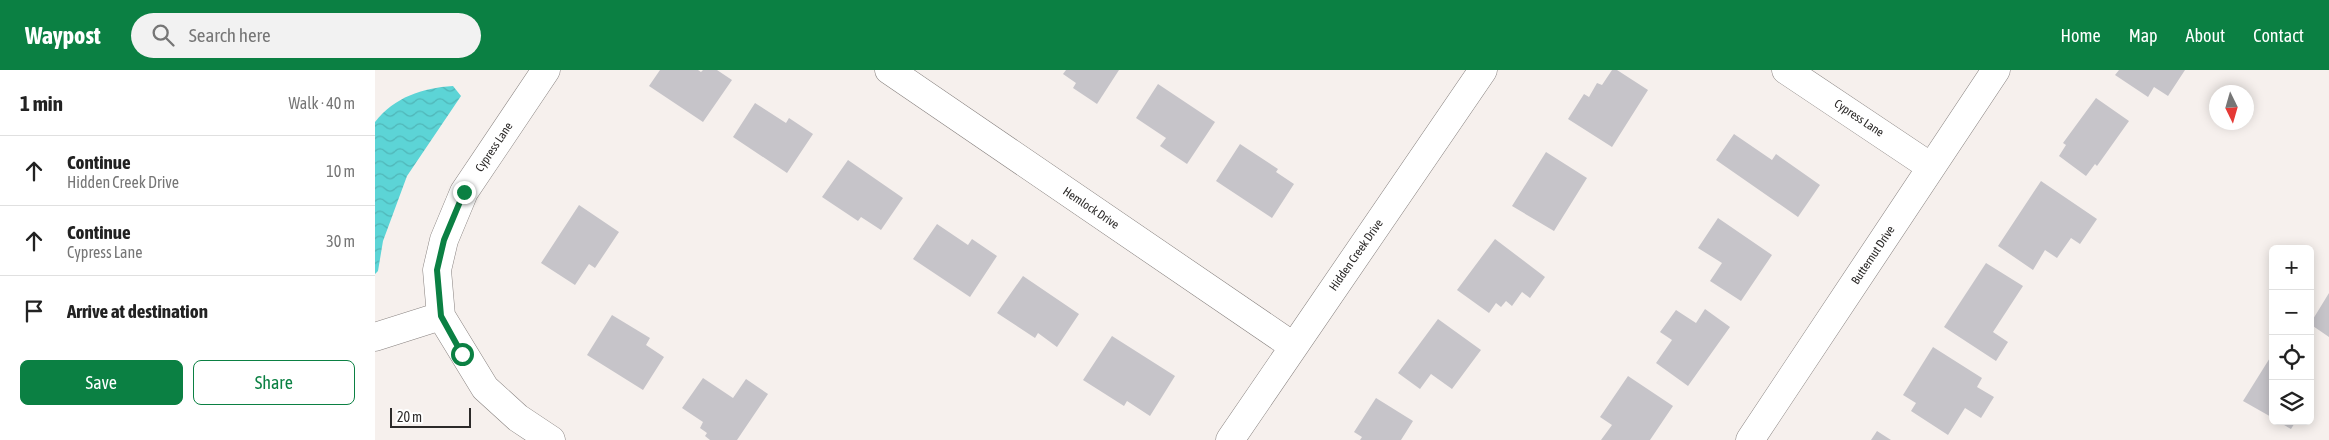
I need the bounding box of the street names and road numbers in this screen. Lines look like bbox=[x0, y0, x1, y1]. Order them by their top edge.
street label: Cypress Lane bbox=[1832, 96, 1886, 140]
street label: Cypress Lane bbox=[472, 120, 516, 174]
street label: Hemlock Drive bbox=[1060, 184, 1122, 232]
street label: Hidden Creek Drive bbox=[1326, 217, 1386, 293]
street label: Butternut Drive bbox=[1848, 223, 1898, 287]

